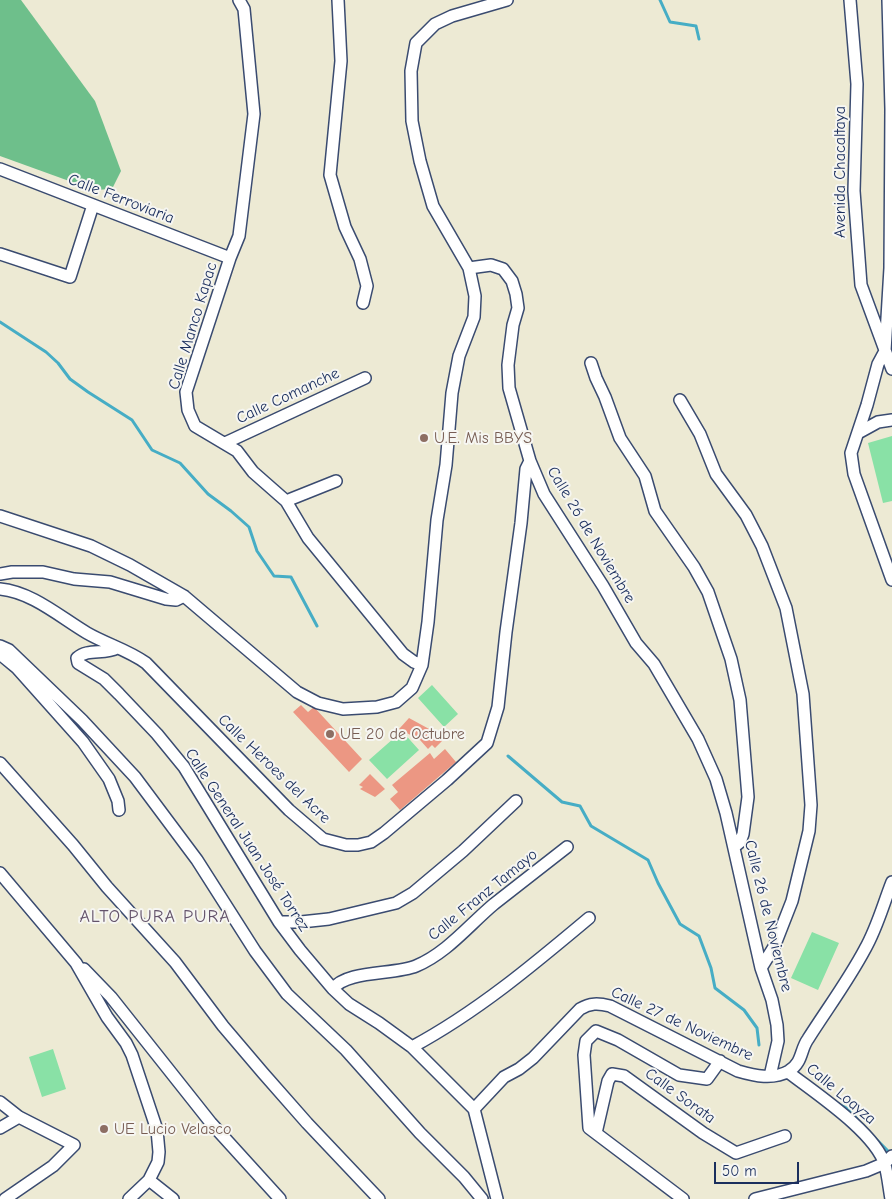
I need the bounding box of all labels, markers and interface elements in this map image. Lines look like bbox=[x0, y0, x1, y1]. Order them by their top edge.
street label: Avenida Chacaltaya bbox=[830, 106, 850, 238]
street label: Calle Ferroviaria bbox=[65, 170, 177, 228]
street label: Calle Manco Kapac bbox=[164, 260, 222, 392]
street label: Calle Comanche bbox=[233, 364, 343, 428]
place label: U.E. Mis BBYS bbox=[434, 428, 532, 448]
marker: U.E. Mis BBYS bbox=[418, 432, 430, 444]
street label: Calle 26 de Noviembre bbox=[543, 463, 639, 607]
street label: Calle Heroes del Acre bbox=[214, 710, 334, 828]
place label: UE 20 de Octubre bbox=[340, 724, 465, 744]
marker: UE 20 de Octubre bbox=[324, 728, 336, 740]
street label: Calle General Juan José Torrez bbox=[181, 745, 313, 935]
street label: Calle 26 de Noviembre bbox=[740, 838, 796, 994]
street label: Calle Franz Tamayo bbox=[424, 845, 542, 945]
district label: ALTO PURA PURA bbox=[78, 906, 232, 928]
street label: Calle 27 de Noviembre bbox=[608, 983, 756, 1065]
street label: Calle Loayza bbox=[802, 1059, 880, 1129]
street label: Calle Sorata bbox=[641, 1064, 719, 1128]
place label: UE Lucio Velasco bbox=[114, 1119, 231, 1139]
marker: UE Lucio Velasco bbox=[98, 1123, 110, 1135]
scale bar bbox=[717, 1152, 802, 1184]
text: 50 m bbox=[722, 1162, 757, 1180]

